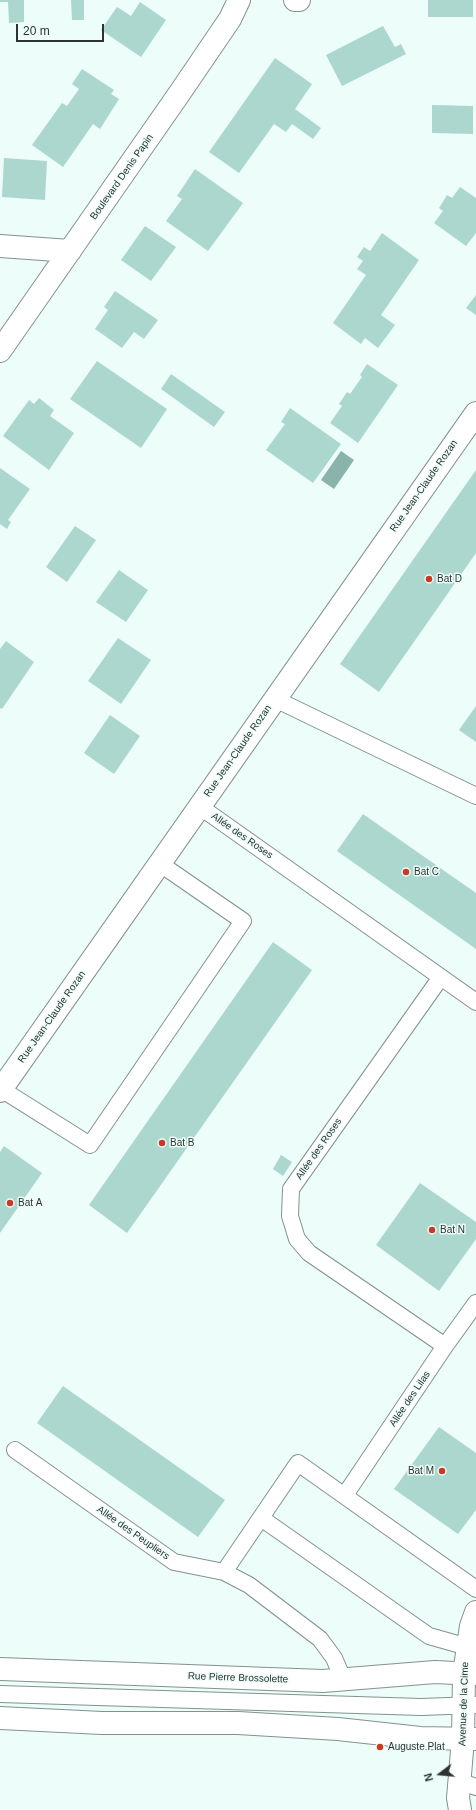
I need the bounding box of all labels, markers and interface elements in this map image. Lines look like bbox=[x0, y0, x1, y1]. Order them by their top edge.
scale bar bbox=[18, 16, 106, 42]
text: 20 m bbox=[23, 24, 50, 38]
street label: Boulevard Denis Papin bbox=[88, 132, 156, 222]
street label: Rue Jean-Claude Rozan bbox=[388, 438, 460, 534]
place label: Bat D bbox=[437, 573, 462, 585]
marker: Bat D bbox=[424, 574, 434, 584]
street label: Rue Jean-Claude Rozan bbox=[202, 703, 274, 799]
street label: Allée des Roses bbox=[209, 810, 275, 862]
place label: Bat C bbox=[414, 866, 439, 878]
marker: Bat C bbox=[401, 867, 411, 877]
street label: Rue Jean-Claude Rozan bbox=[16, 969, 88, 1065]
street label: Allée des Roses bbox=[293, 1116, 345, 1182]
place label: Bat B bbox=[170, 1137, 194, 1149]
marker: Bat B bbox=[157, 1138, 167, 1148]
place label: Bat A bbox=[18, 1197, 42, 1209]
marker: Bat A bbox=[5, 1198, 15, 1208]
place label: Bat N bbox=[440, 1224, 465, 1236]
marker: Bat N bbox=[427, 1225, 437, 1235]
street label: Allée des Lilas bbox=[387, 1369, 433, 1429]
place label: Bat M bbox=[408, 1465, 434, 1477]
marker: Bat M bbox=[437, 1466, 447, 1476]
street label: Allée des Peupliers bbox=[94, 1504, 172, 1562]
street label: Avenue de la Cime bbox=[457, 1662, 471, 1746]
street label: Rue Pierre Brossolette bbox=[188, 1670, 288, 1686]
place label: Auguste Plat bbox=[388, 1741, 445, 1753]
marker: Auguste Plat bbox=[375, 1742, 385, 1752]
north arrow bbox=[420, 1754, 460, 1794]
text: N bbox=[422, 1772, 435, 1783]

